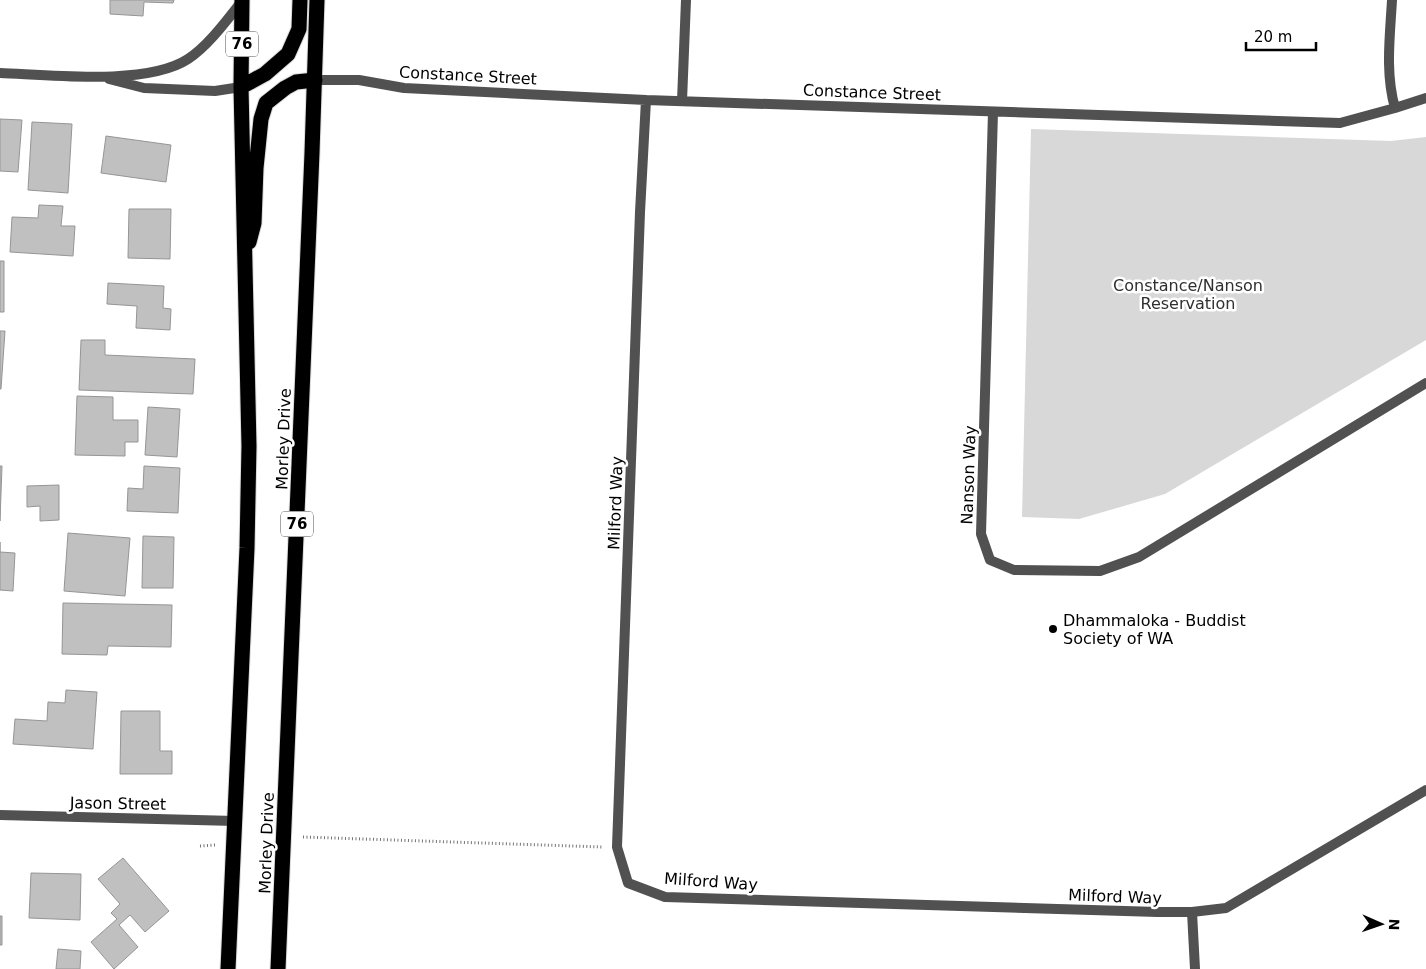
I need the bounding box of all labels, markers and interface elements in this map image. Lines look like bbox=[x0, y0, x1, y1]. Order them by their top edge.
scale bar bbox=[1246, 20, 1316, 52]
text: 20 m bbox=[1254, 28, 1292, 46]
road number: 76 bbox=[226, 32, 258, 56]
street label: Constance Street bbox=[399, 62, 537, 89]
street label: Constance Street bbox=[803, 81, 941, 104]
park label: Constance/Nanson Reservation bbox=[1113, 276, 1263, 313]
street label: Morley Drive bbox=[272, 388, 295, 490]
street label: Nanson Way bbox=[957, 425, 980, 525]
street label: Milford Way bbox=[604, 456, 627, 550]
road number: 76 bbox=[281, 512, 313, 536]
place label: Dhammaloka - Buddist Society of WA bbox=[1063, 611, 1246, 648]
marker: Dhammaloka - Buddist Society of WA bbox=[1047, 623, 1059, 635]
street label: Morley Drive bbox=[255, 792, 278, 894]
street label: Jason Street bbox=[69, 793, 166, 814]
street label: Milford Way bbox=[664, 869, 758, 894]
street label: Milford Way bbox=[1068, 885, 1162, 908]
north arrow bbox=[1356, 899, 1406, 949]
text: N bbox=[1386, 918, 1402, 931]

